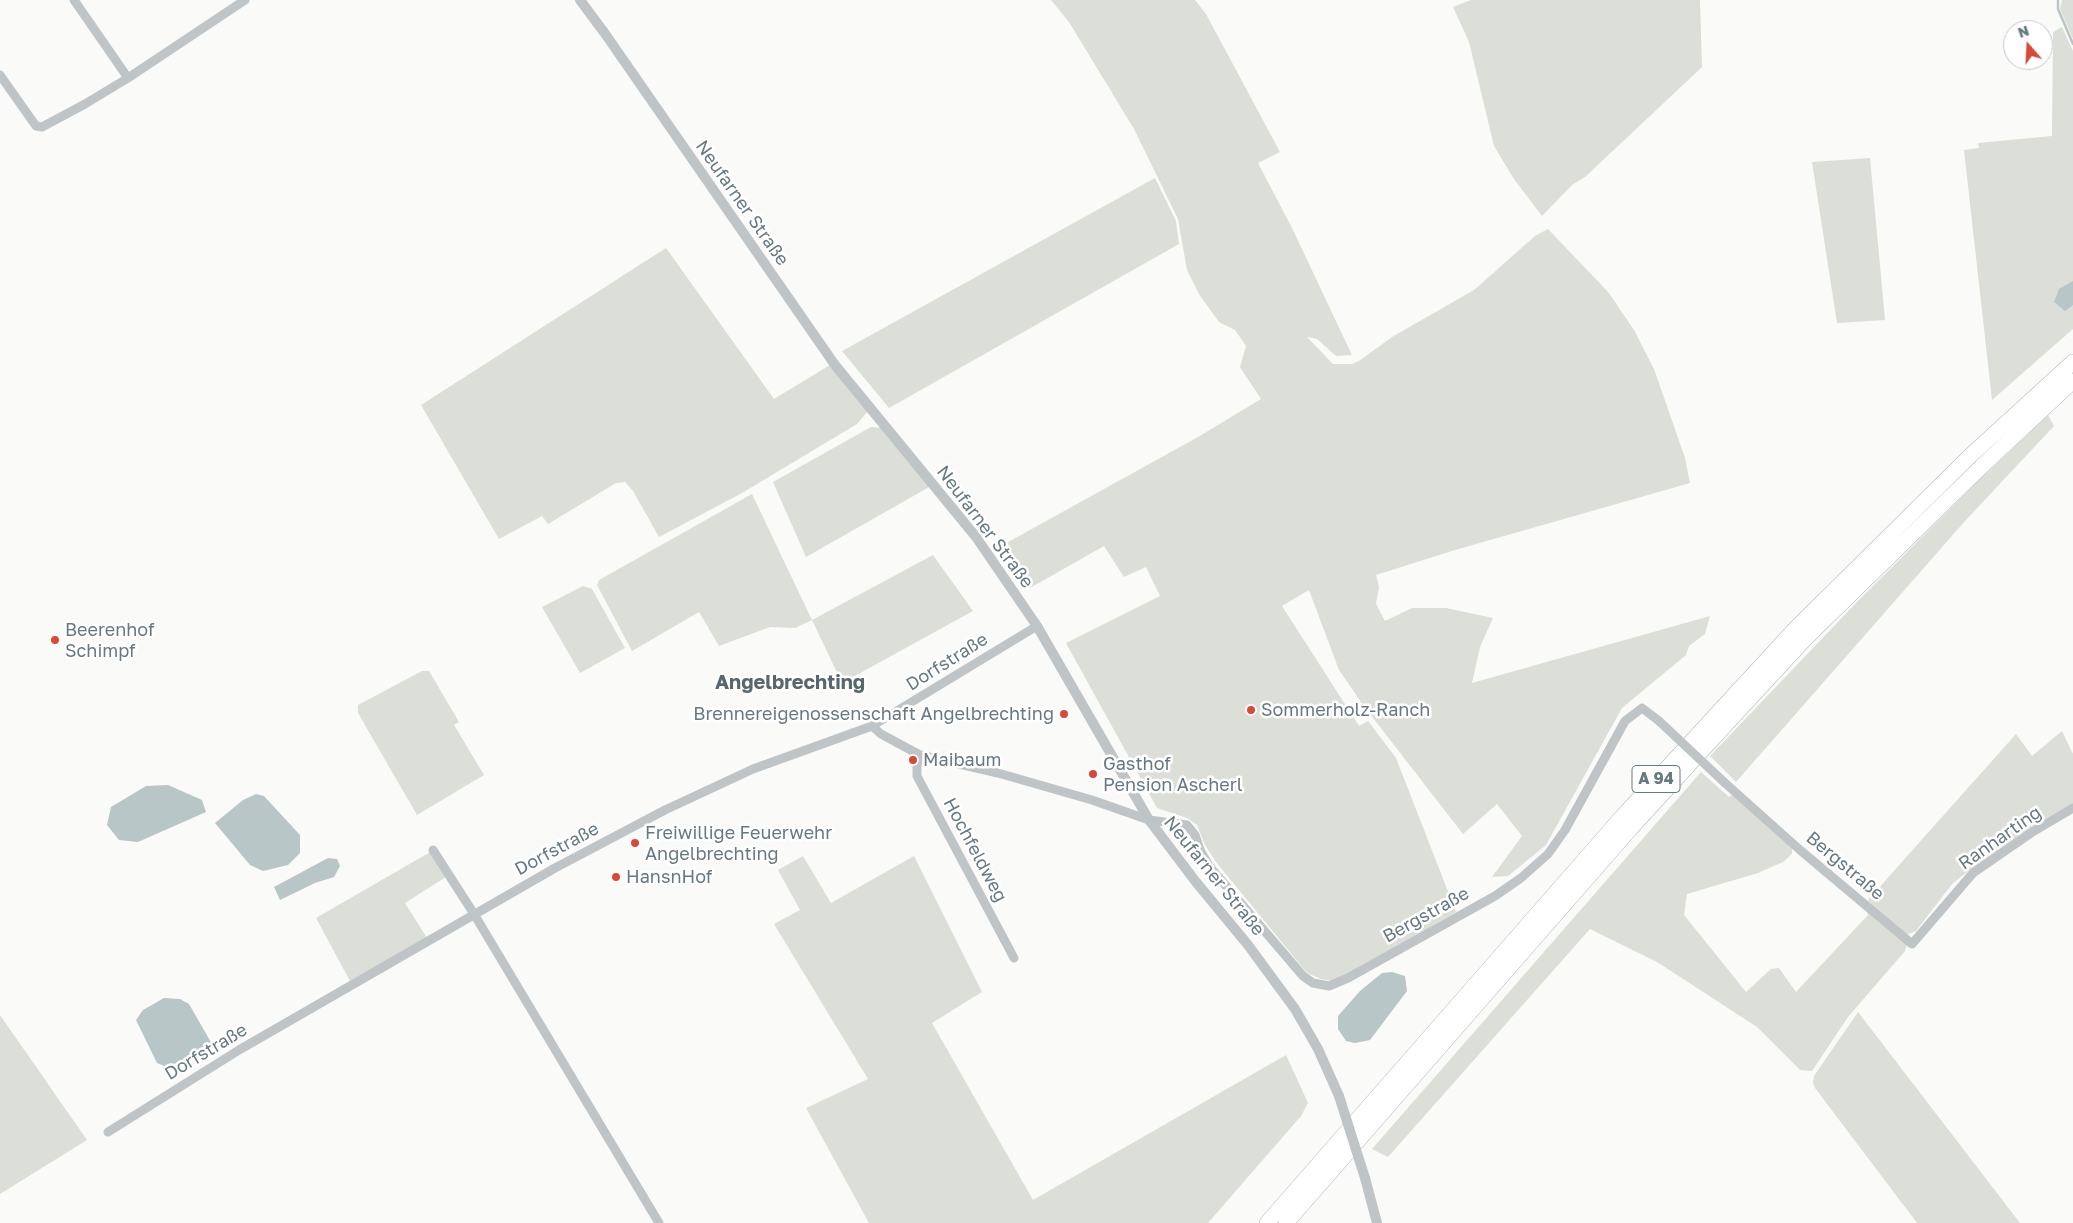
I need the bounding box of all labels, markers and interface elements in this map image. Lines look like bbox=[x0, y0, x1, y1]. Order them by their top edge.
north arrow bbox=[2003, 20, 2053, 70]
text: N bbox=[2015, 22, 2031, 41]
street label: Neufarner Straße bbox=[691, 136, 793, 270]
street label: Neufarner Straße bbox=[932, 462, 1038, 592]
place label: Beerenhof Schimpf bbox=[65, 619, 155, 662]
street label: Dorfstraße bbox=[902, 628, 992, 696]
marker: Beerenhof Schimpf bbox=[49, 634, 61, 646]
district label: Angelbrechting bbox=[715, 671, 865, 695]
place label: Sommerholz-Ranch bbox=[1261, 699, 1430, 721]
place label: Brennereigenossenschaft Angelbrechting bbox=[693, 703, 1054, 725]
marker: Sommerholz-Ranch bbox=[1245, 704, 1257, 716]
marker: Brennereigenossenschaft Angelbrechting bbox=[1058, 708, 1070, 720]
place label: Maibaum bbox=[923, 749, 1002, 771]
place label: Gasthof Pension Ascherl bbox=[1103, 753, 1242, 796]
marker: Maibaum bbox=[907, 754, 919, 766]
road number: A 94 bbox=[1632, 766, 1680, 792]
marker: Gasthof Pension Ascherl bbox=[1087, 768, 1099, 780]
street label: Hochfeldweg bbox=[939, 794, 1011, 906]
street label: Ranharting bbox=[1954, 802, 2046, 874]
street label: Neufarner Straße bbox=[1159, 812, 1269, 940]
street label: Dorfstraße bbox=[511, 818, 603, 880]
place label: Freiwillige Feuerwehr Angelbrechting bbox=[645, 822, 832, 864]
street label: Bergstraße bbox=[1802, 827, 1888, 905]
marker: Freiwillige Feuerwehr Angelbrechting bbox=[629, 837, 641, 849]
place label: HansnHof bbox=[626, 866, 712, 888]
marker: HansnHof bbox=[610, 871, 622, 883]
street label: Bergstraße bbox=[1379, 883, 1473, 947]
street label: Dorfstraße bbox=[161, 1019, 251, 1085]

